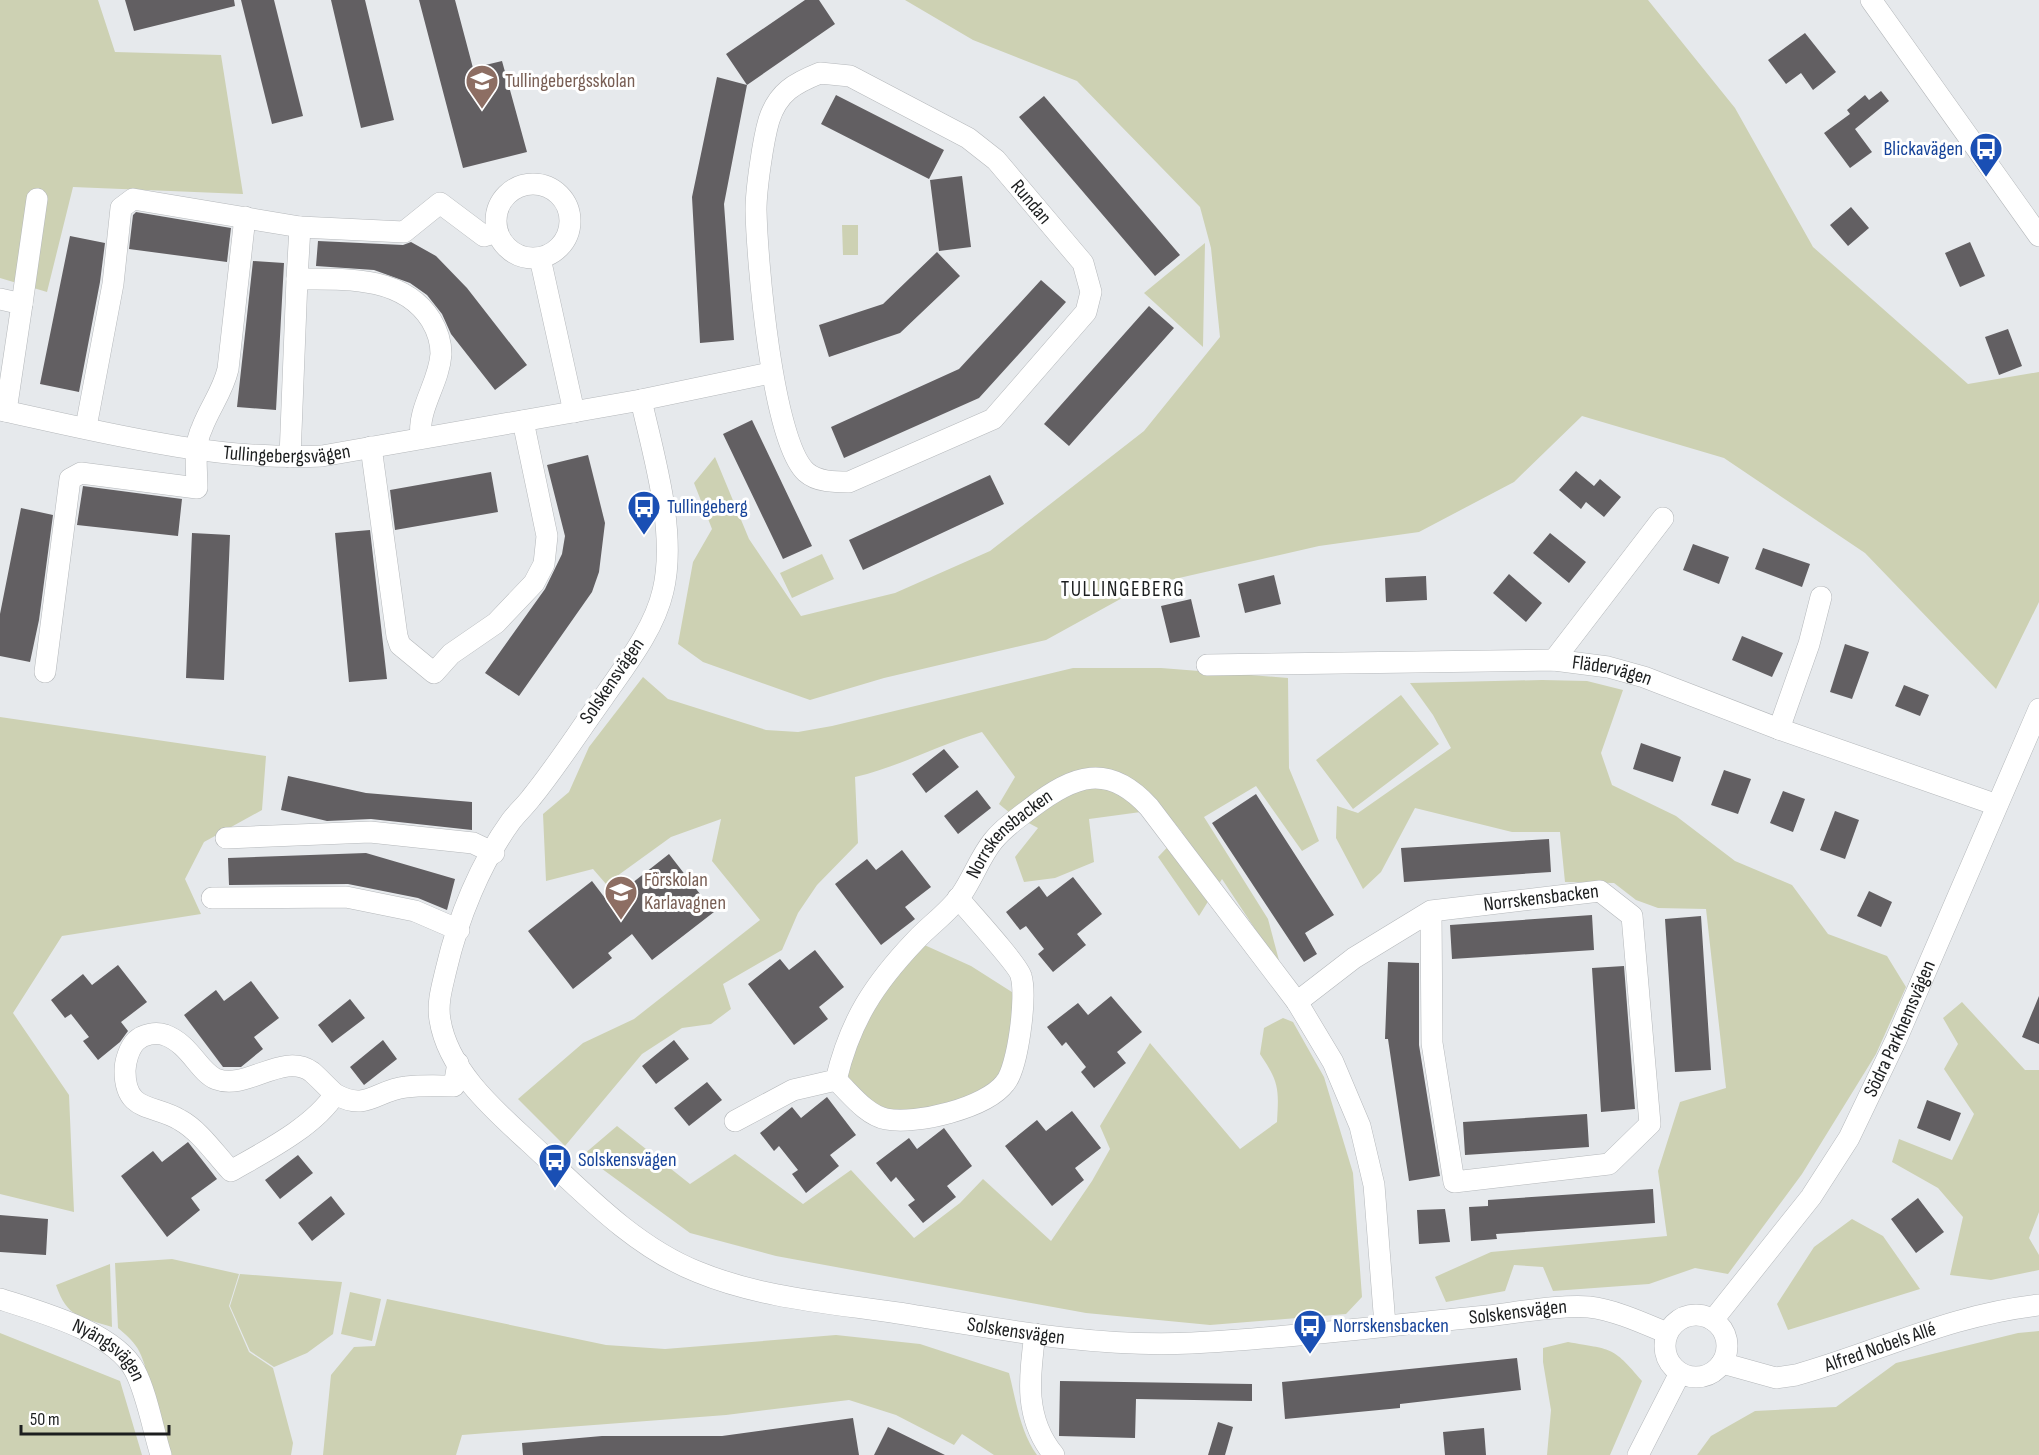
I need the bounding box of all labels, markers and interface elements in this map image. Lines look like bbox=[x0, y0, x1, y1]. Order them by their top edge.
school or university icon: Tullingebergsskolan bbox=[464, 63, 500, 110]
place label: Tullingebergsskolan bbox=[505, 69, 635, 93]
bus stop icon: Blickavägen bbox=[1968, 131, 2004, 178]
place label: Blickavägen bbox=[1883, 137, 1963, 161]
street label: Rundan bbox=[1005, 175, 1057, 229]
street label: Tullingebergsvägen bbox=[222, 439, 352, 469]
bus stop icon: Tullingeberg bbox=[626, 489, 662, 536]
place label: Tullingeberg bbox=[667, 495, 748, 519]
district label: TULLINGEBERG bbox=[1061, 577, 1185, 602]
street label: Solskensvägen bbox=[575, 633, 649, 729]
street label: Flädervägen bbox=[1571, 650, 1655, 691]
street label: Norrskensbacken bbox=[961, 784, 1057, 883]
place label: Förskolan Karlavagnen bbox=[644, 868, 726, 915]
school or university icon: Förskolan Karlavagnen bbox=[603, 874, 639, 921]
street label: Norrskensbacken bbox=[1482, 879, 1600, 917]
street label: Södra Parkhemsvägen bbox=[1859, 957, 1941, 1101]
bus stop icon: Solskensvägen bbox=[537, 1142, 573, 1189]
place label: Solskensvägen bbox=[578, 1148, 676, 1172]
street label: Solskensvägen bbox=[1468, 1295, 1568, 1330]
bus stop icon: Norrskensbacken bbox=[1292, 1308, 1328, 1355]
street label: Solskensvägen bbox=[965, 1312, 1066, 1350]
street label: Nyängsvägen bbox=[68, 1314, 150, 1385]
place label: Norrskensbacken bbox=[1333, 1314, 1449, 1338]
street label: Alfred Nobels Allé bbox=[1820, 1317, 1939, 1378]
scale bar bbox=[21, 1398, 170, 1436]
text: 50 m bbox=[30, 1409, 60, 1430]

